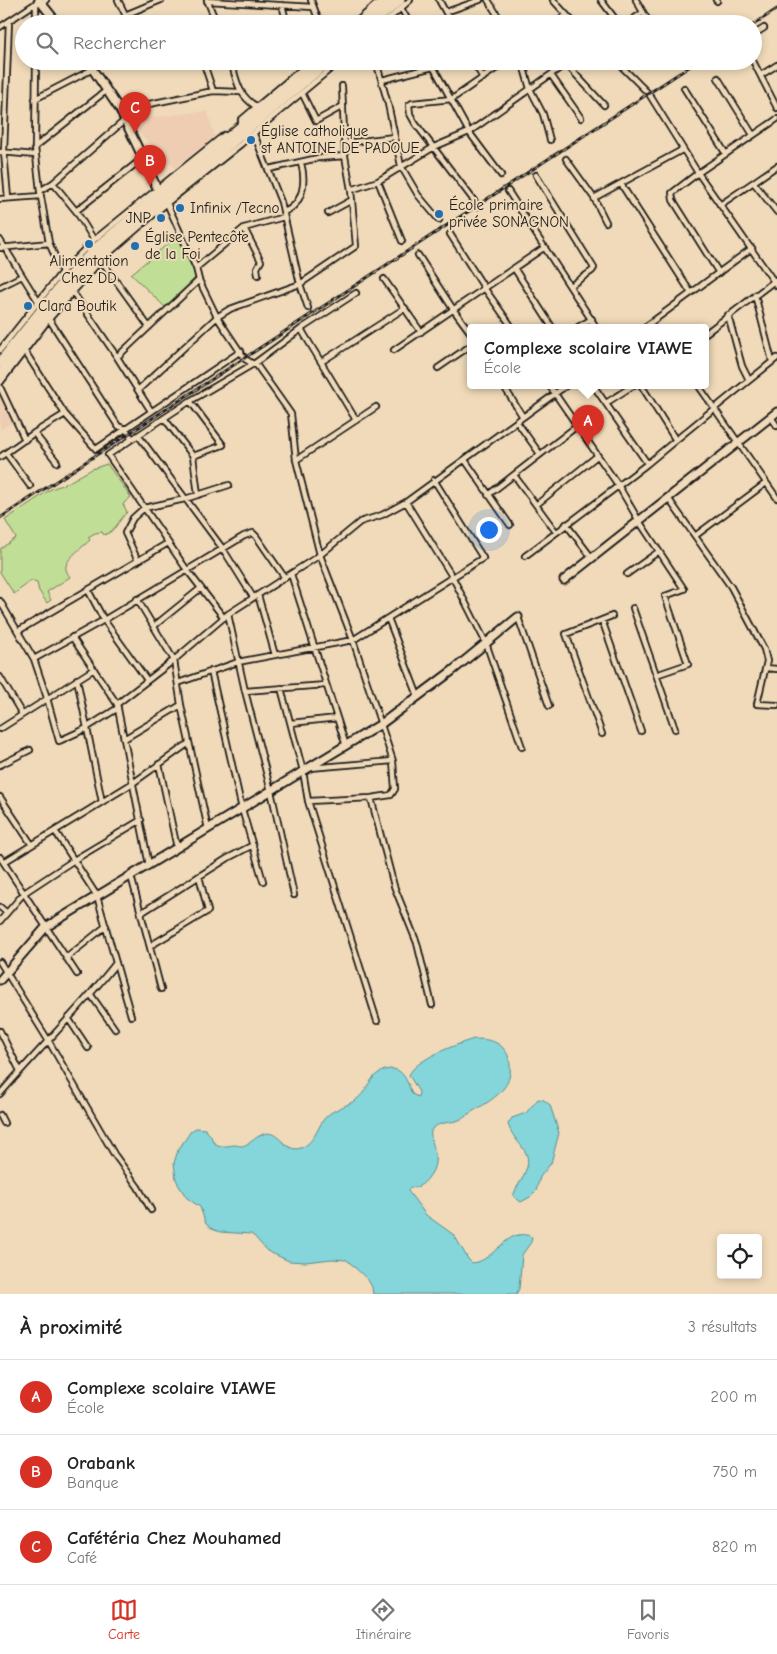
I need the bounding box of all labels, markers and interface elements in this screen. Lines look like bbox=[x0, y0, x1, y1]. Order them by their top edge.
search box bbox=[15, 15, 762, 70]
icon: search bbox=[33, 29, 61, 57]
text: Rechercher bbox=[73, 32, 166, 54]
pin: C bbox=[119, 92, 151, 133]
place label: Église catholique st ANTOINE DE PADOUE bbox=[261, 121, 420, 157]
marker: Église catholique st ANTOINE DE PADOUE bbox=[245, 134, 257, 146]
pin: B bbox=[134, 145, 166, 186]
place label: École primaire privée SONAGNON bbox=[449, 195, 569, 231]
place label: Infinix /Tecno bbox=[190, 199, 279, 217]
marker: Infinix /Tecno bbox=[174, 202, 186, 214]
marker: École primaire privée SONAGNON bbox=[433, 208, 445, 220]
place label: JNP bbox=[126, 209, 152, 227]
marker: JNP bbox=[155, 212, 167, 224]
place label: Église Pentecôte de la Foi bbox=[145, 227, 249, 263]
marker: Alimentation Chez DD bbox=[83, 238, 95, 250]
marker: Église Pentecôte de la Foi bbox=[129, 240, 141, 252]
place label: Alimentation Chez DD bbox=[49, 252, 129, 287]
place label: Clara Boutik bbox=[38, 297, 117, 315]
marker: Clara Boutik bbox=[22, 300, 34, 312]
popup bbox=[467, 324, 709, 389]
text: Complexe scolaire VIAWE bbox=[484, 337, 692, 359]
text: École bbox=[484, 359, 521, 377]
pin: A bbox=[572, 405, 604, 446]
your location bbox=[476, 517, 502, 543]
map controls bbox=[717, 1234, 762, 1279]
button: locate bbox=[717, 1234, 762, 1279]
text: À proximité bbox=[20, 1315, 122, 1339]
text: 3 résultats bbox=[688, 1318, 757, 1336]
text: Complexe scolaire VIAWE bbox=[67, 1377, 276, 1399]
text: A bbox=[32, 1388, 40, 1406]
text: 200 m bbox=[711, 1388, 757, 1406]
text: École bbox=[67, 1399, 104, 1417]
text: Orabank bbox=[67, 1452, 135, 1474]
text: B bbox=[31, 1463, 41, 1481]
text: 750 m bbox=[712, 1463, 757, 1481]
text: Banque bbox=[67, 1474, 118, 1492]
text: Cafétéria Chez Mouhamed bbox=[67, 1527, 281, 1549]
text: C bbox=[31, 1538, 41, 1556]
text: 820 m bbox=[712, 1538, 757, 1556]
text: Café bbox=[67, 1549, 97, 1567]
tab: Carte bbox=[108, 1596, 140, 1643]
tab: Itinéraire bbox=[356, 1596, 411, 1643]
tab: Favoris bbox=[627, 1596, 669, 1643]

